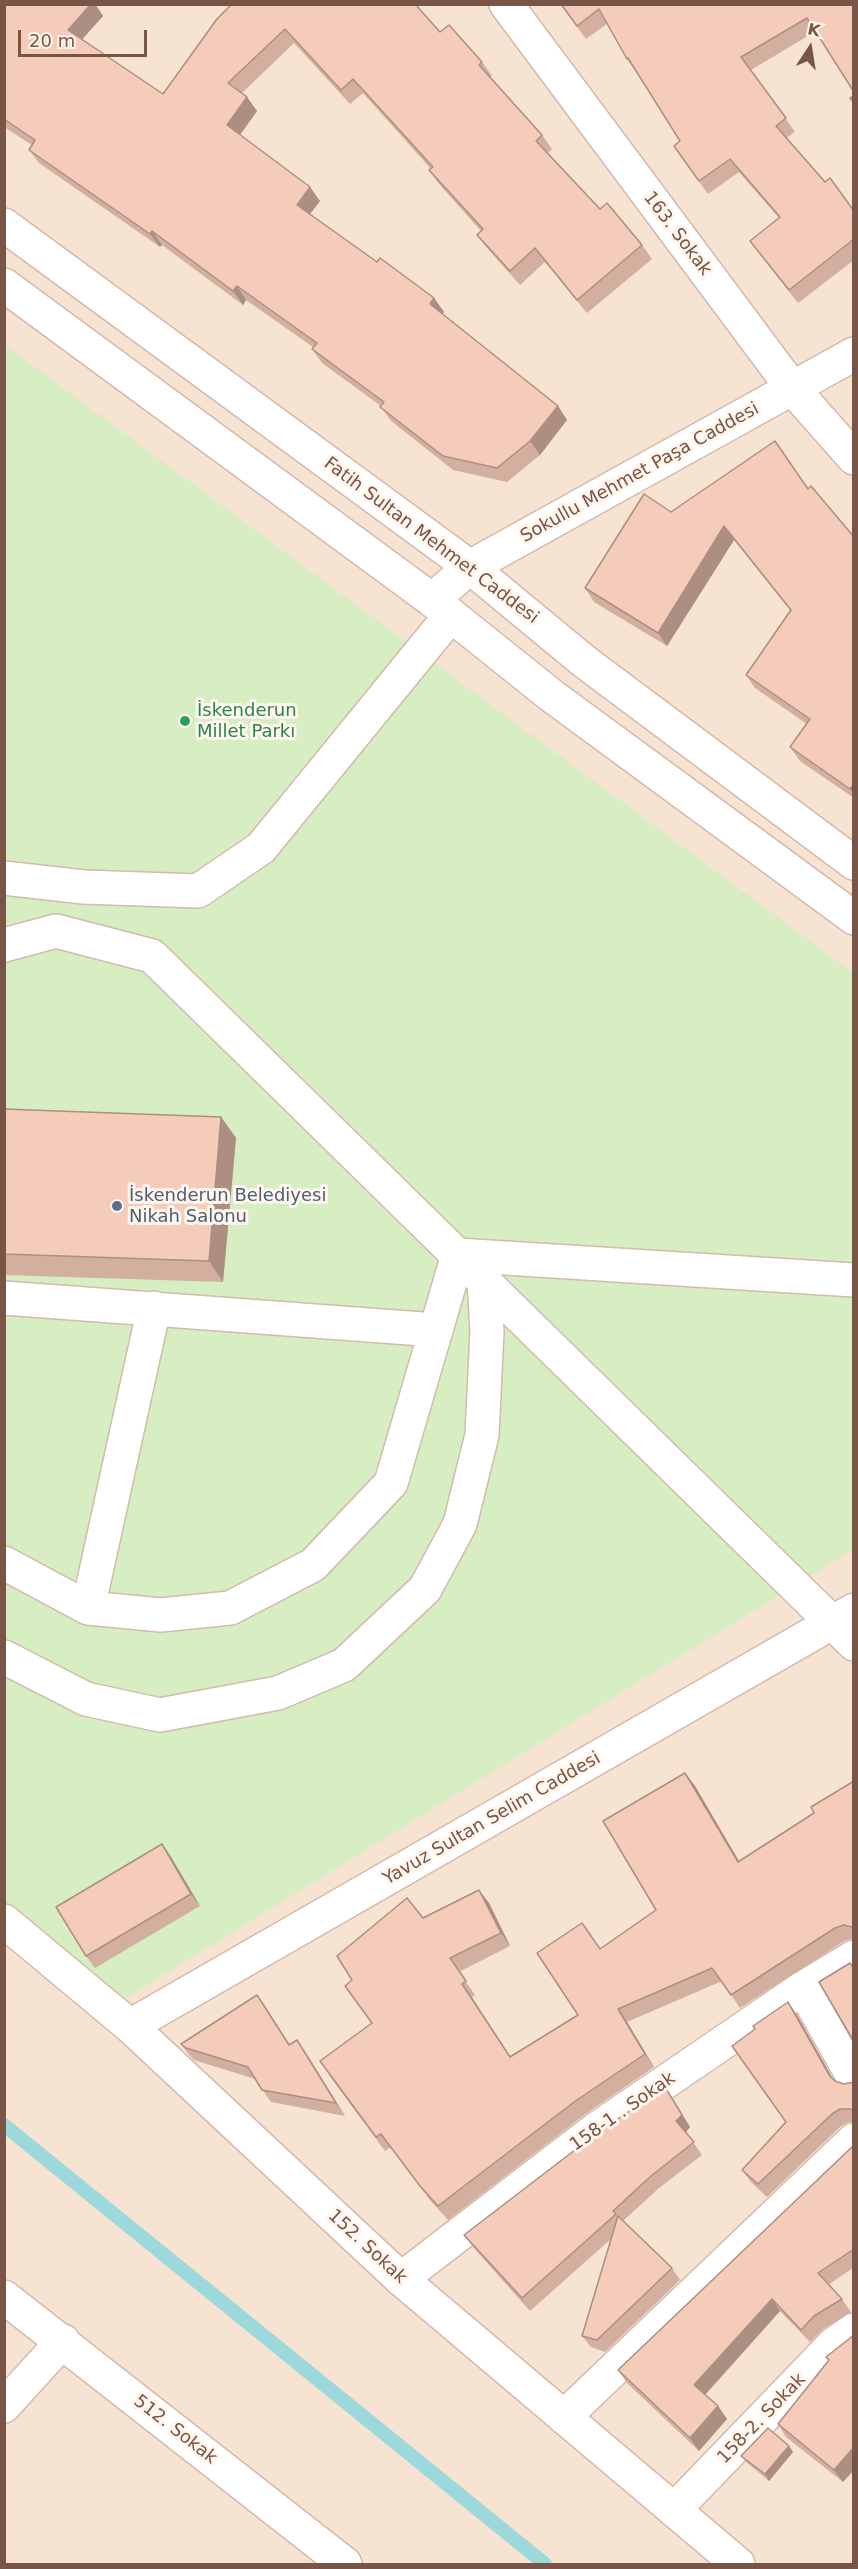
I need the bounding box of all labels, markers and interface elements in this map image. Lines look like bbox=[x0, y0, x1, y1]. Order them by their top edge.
scale bar bbox=[21, 18, 150, 56]
north arrow bbox=[780, 18, 840, 78]
text: K bbox=[806, 19, 822, 40]
text: 20 m bbox=[29, 30, 75, 51]
street label: 163. Sokak bbox=[638, 188, 716, 280]
street label: Sokullu Mehmet Paşa Caddesi bbox=[517, 398, 763, 548]
street label: Fatih Sultan Mehmet Caddesi bbox=[319, 453, 543, 629]
place label: İskenderun Millet Parkı bbox=[197, 700, 297, 742]
marker: İskenderun Millet Parkı bbox=[178, 714, 192, 728]
place label: İskenderun Belediyesi Nikah Salonu bbox=[129, 1185, 326, 1228]
marker: İskenderun Belediyesi Nikah Salonu bbox=[110, 1199, 124, 1213]
street label: Yavuz Sultan Selim Caddesi bbox=[379, 1748, 605, 1890]
street label: 158-1 . Sokak bbox=[566, 2068, 680, 2156]
street label: 152. Sokak bbox=[323, 2205, 411, 2289]
street label: 158-2. Sokak bbox=[713, 2369, 811, 2469]
street label: 512. Sokak bbox=[129, 2391, 221, 2469]

